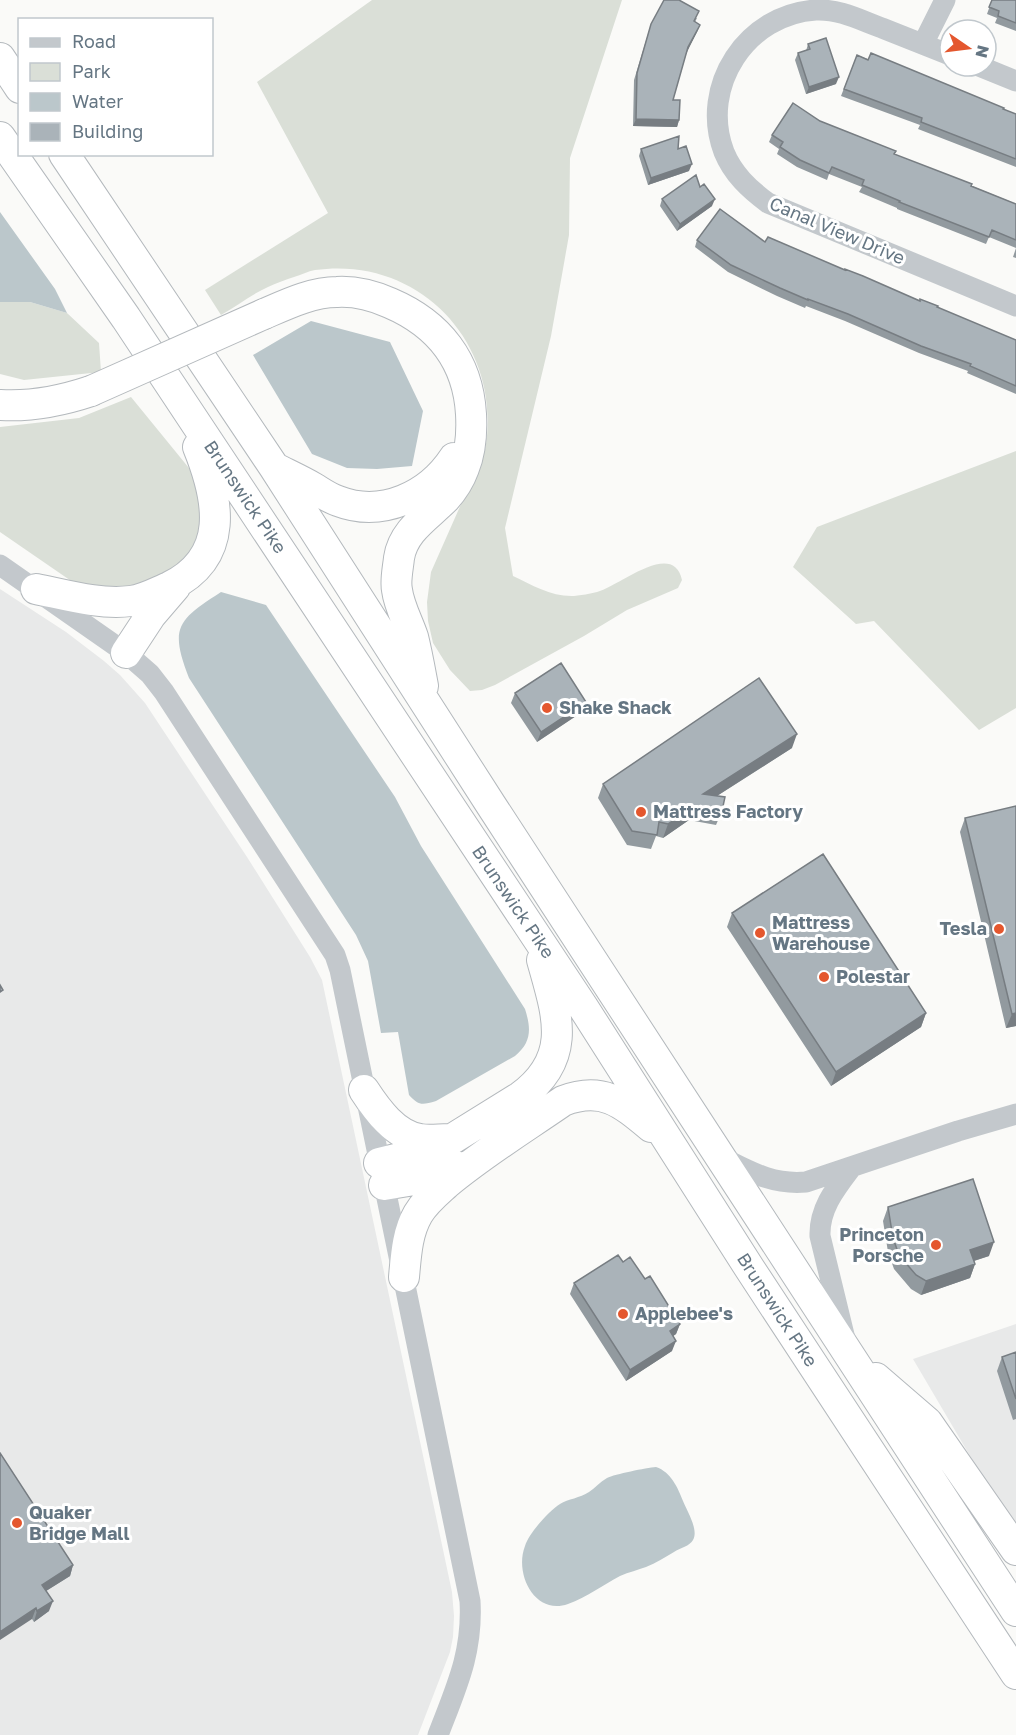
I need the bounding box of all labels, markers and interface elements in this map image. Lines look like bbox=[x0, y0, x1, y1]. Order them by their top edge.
legend bbox=[18, 18, 213, 156]
north arrow bbox=[938, 18, 998, 78]
text: Road bbox=[72, 30, 116, 52]
text: N bbox=[971, 43, 994, 60]
text: Park bbox=[72, 60, 111, 82]
text: Water bbox=[72, 90, 123, 112]
text: Building bbox=[72, 120, 143, 142]
street label: Canal View Drive bbox=[766, 192, 908, 268]
street label: Brunswick Pike bbox=[200, 436, 292, 557]
place label: Shake Shack bbox=[559, 696, 672, 718]
marker: Shake Shack bbox=[540, 701, 554, 715]
place label: Mattress Factory bbox=[653, 800, 803, 822]
marker: Mattress Factory bbox=[634, 805, 648, 819]
street label: Brunswick Pike bbox=[468, 841, 560, 962]
place label: Mattress Warehouse bbox=[772, 911, 870, 954]
place label: Tesla bbox=[940, 917, 987, 939]
marker: Tesla bbox=[992, 922, 1006, 936]
marker: Mattress Warehouse bbox=[753, 926, 767, 940]
place label: Polestar bbox=[836, 965, 910, 987]
marker: Polestar bbox=[817, 970, 831, 984]
place label: Princeton Porsche bbox=[839, 1223, 924, 1266]
marker: Princeton Porsche bbox=[929, 1238, 943, 1252]
street label: Brunswick Pike bbox=[733, 1248, 823, 1371]
place label: Applebee's bbox=[635, 1302, 733, 1324]
marker: Applebee's bbox=[616, 1307, 630, 1321]
place label: Quaker Bridge Mall bbox=[29, 1501, 129, 1544]
marker: Quaker Bridge Mall bbox=[10, 1516, 24, 1530]

